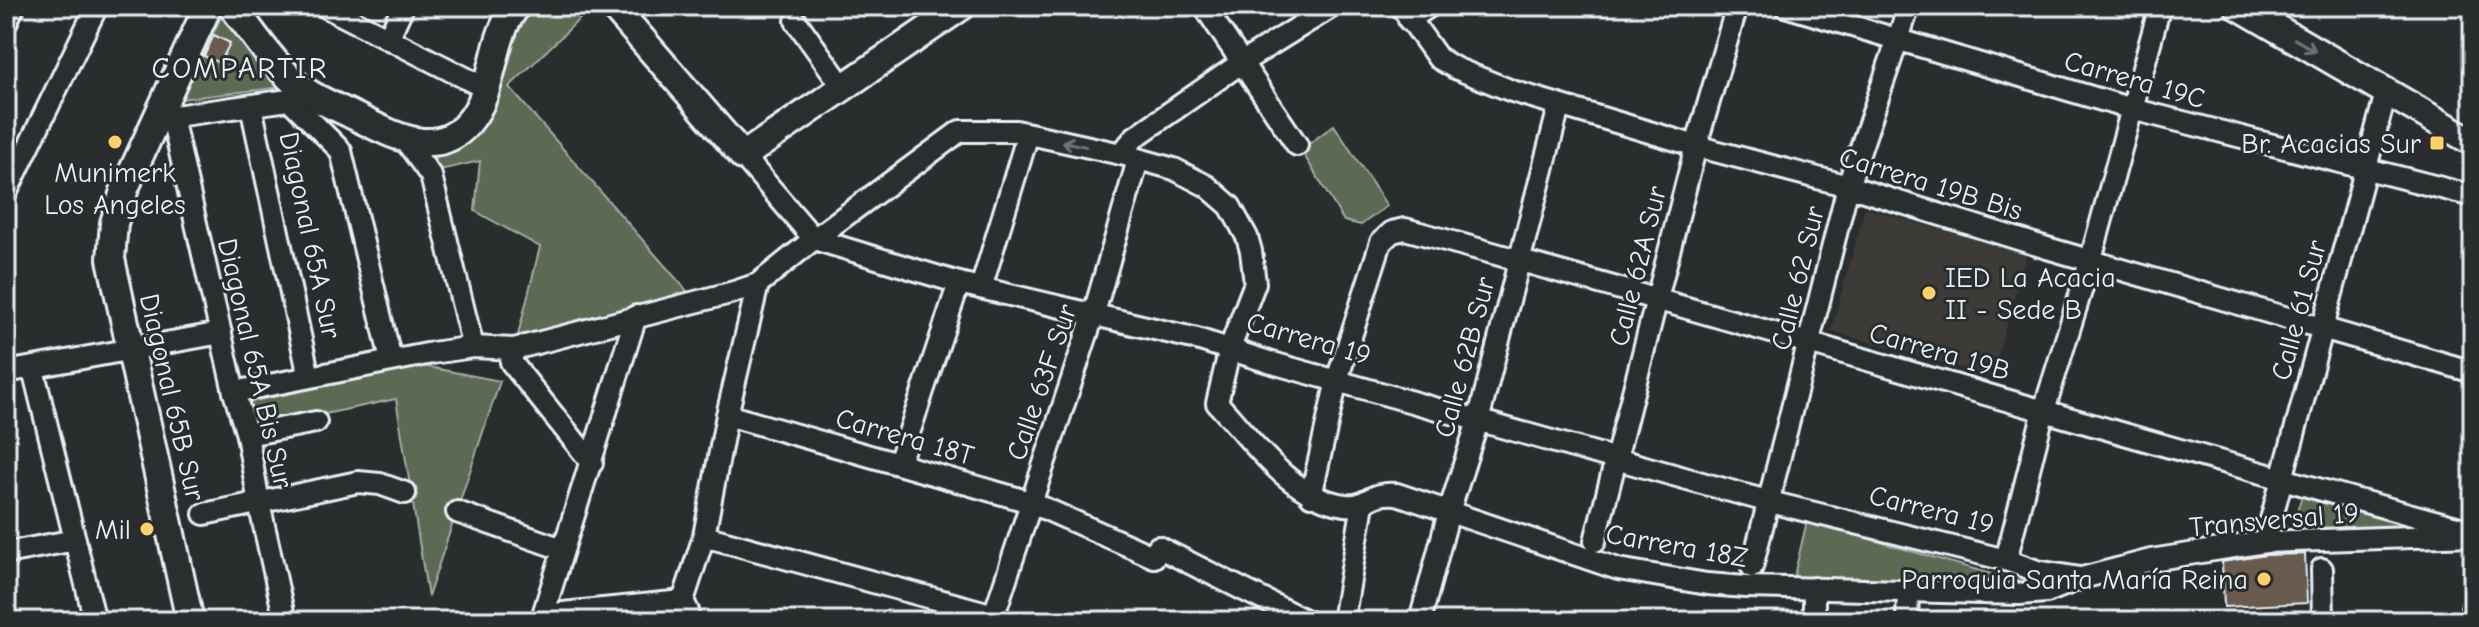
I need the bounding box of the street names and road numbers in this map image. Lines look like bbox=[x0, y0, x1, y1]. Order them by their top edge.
street label: Carrera 19C bbox=[2061, 45, 2209, 115]
street label: Diagonal 65A Sur bbox=[273, 129, 348, 341]
street label: Carrera 19B Bis bbox=[1835, 141, 2026, 227]
street label: Calle 62A Sur bbox=[1603, 183, 1673, 349]
street label: Calle 62 Sur bbox=[1765, 203, 1831, 354]
street label: Diagonal 65A Bis Sur bbox=[211, 235, 299, 491]
street label: Calle 61 Sur bbox=[2265, 237, 2333, 384]
street label: Calle 62B Sur bbox=[1428, 274, 1502, 441]
street label: Diagonal 65B Sur bbox=[133, 291, 211, 504]
street label: Calle 63F Sur bbox=[1000, 300, 1084, 465]
street label: Carrera 19 bbox=[1243, 306, 1375, 372]
street label: Carrera 19B bbox=[1866, 317, 2014, 387]
street label: Carrera 18T bbox=[832, 402, 978, 472]
street label: Carrera 19 bbox=[1866, 479, 1998, 541]
street label: Transversal 19 bbox=[2188, 497, 2360, 543]
street label: Carrera 18Z bbox=[1603, 518, 1750, 574]

